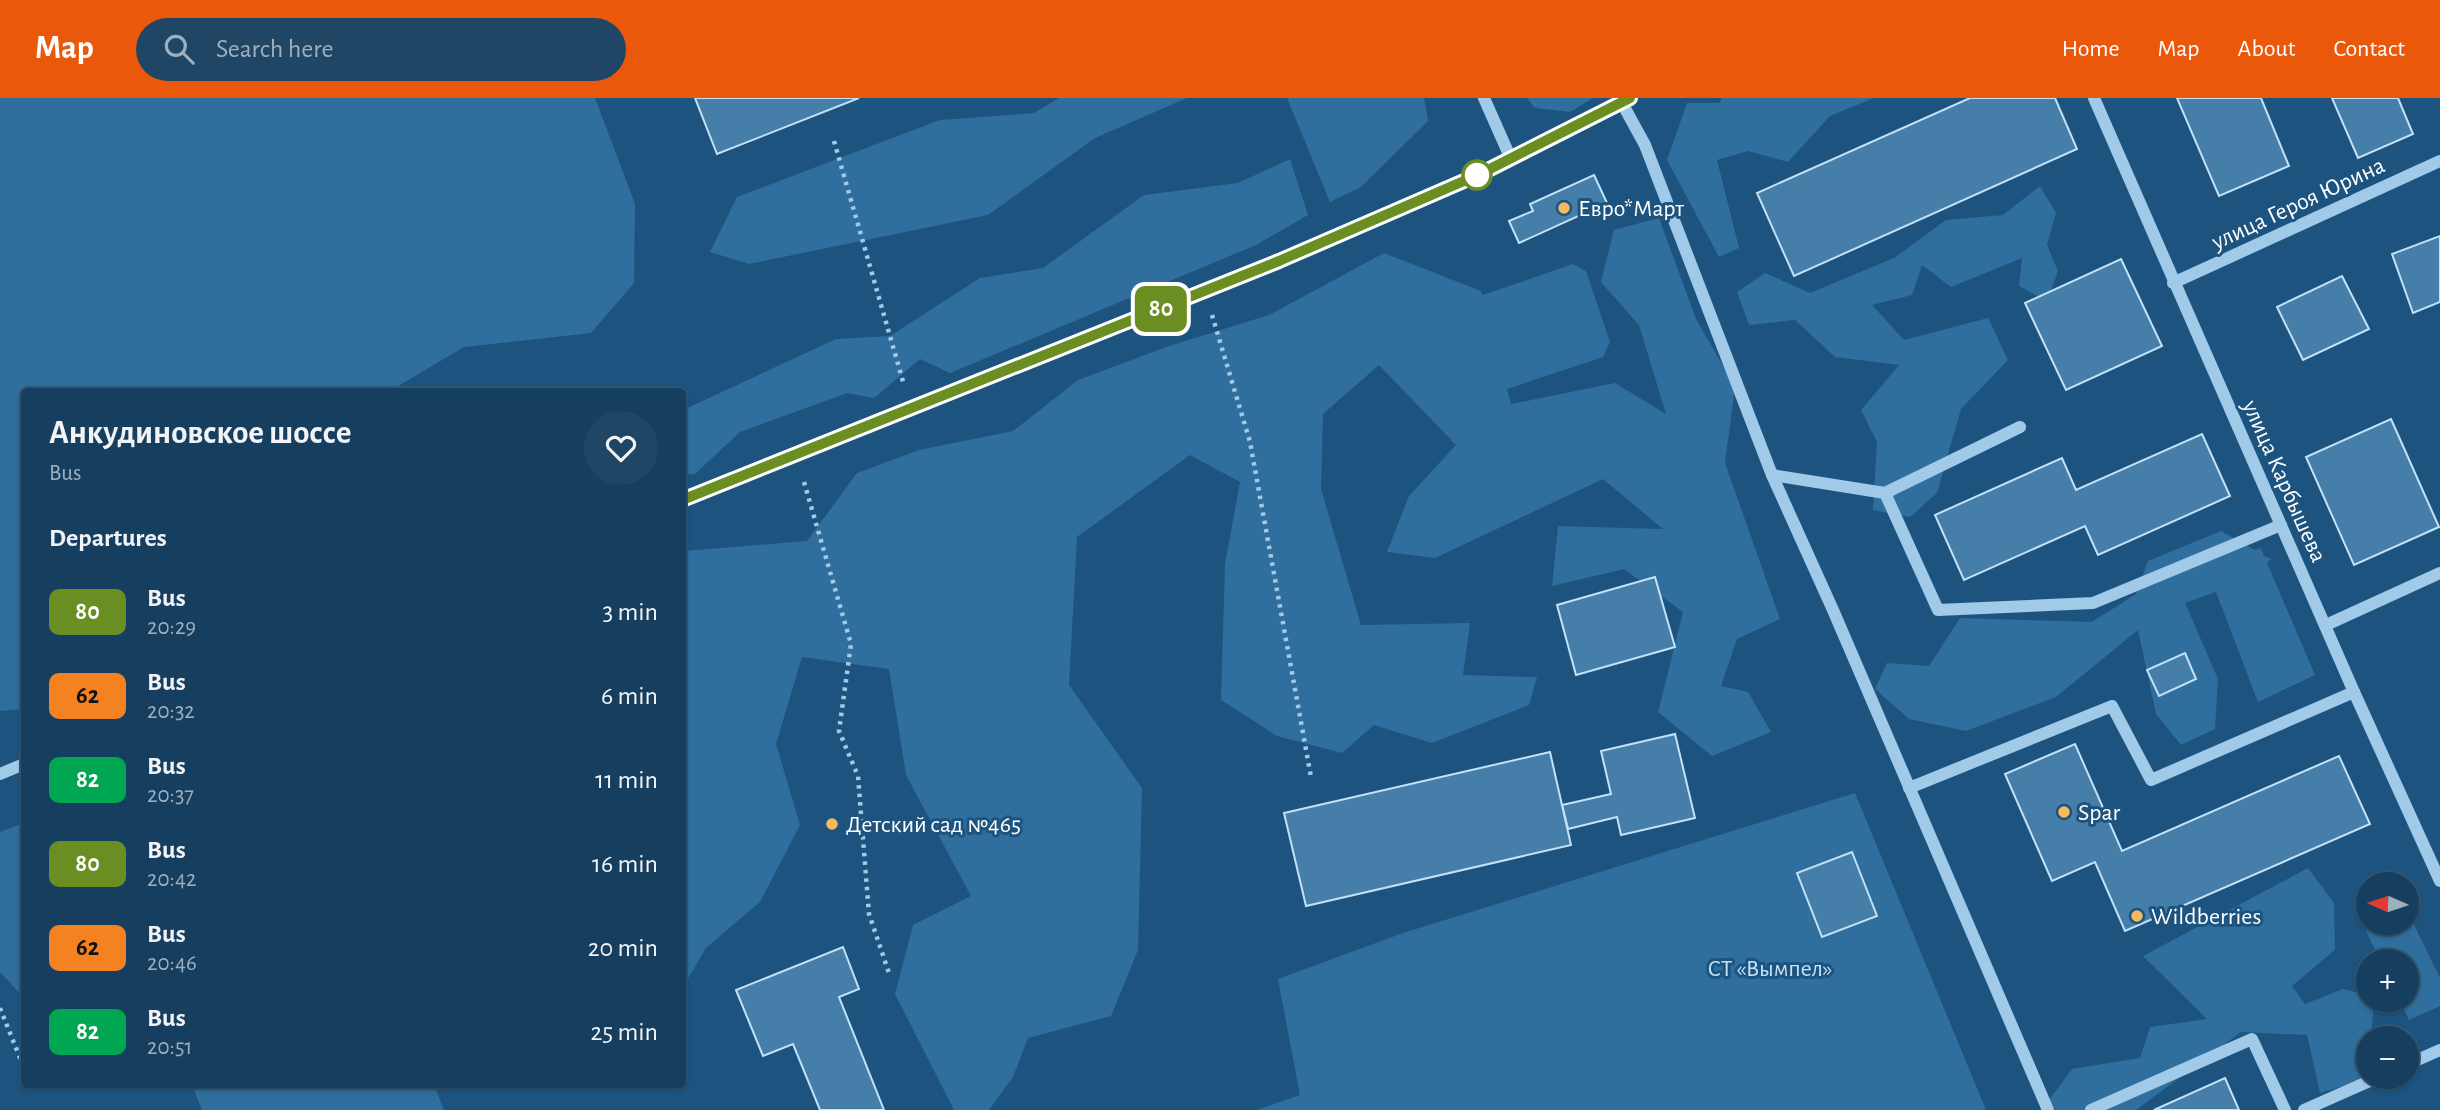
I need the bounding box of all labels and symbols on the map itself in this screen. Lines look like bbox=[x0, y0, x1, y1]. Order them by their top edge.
street label: улица Героя Юрина bbox=[2207, 153, 2389, 255]
unlabelled marker bbox=[1462, 160, 1492, 190]
place label: Евро*Март bbox=[1578, 197, 1684, 221]
marker: Евро*Март bbox=[1556, 200, 1572, 216]
line badge: 80 bbox=[1130, 286, 1192, 332]
street label: улица Карбышева bbox=[2237, 396, 2331, 566]
place label: Spar bbox=[2078, 801, 2120, 825]
marker: Spar bbox=[2056, 804, 2072, 820]
place label: Детский сад №465 bbox=[846, 813, 1021, 837]
marker: Детский сад №465 bbox=[824, 816, 840, 832]
north arrow bbox=[2356, 872, 2418, 934]
place label: Wildberries bbox=[2151, 905, 2261, 929]
marker: Wildberries bbox=[2129, 908, 2145, 924]
park label: СТ «Вымпел» bbox=[1708, 957, 1832, 981]

